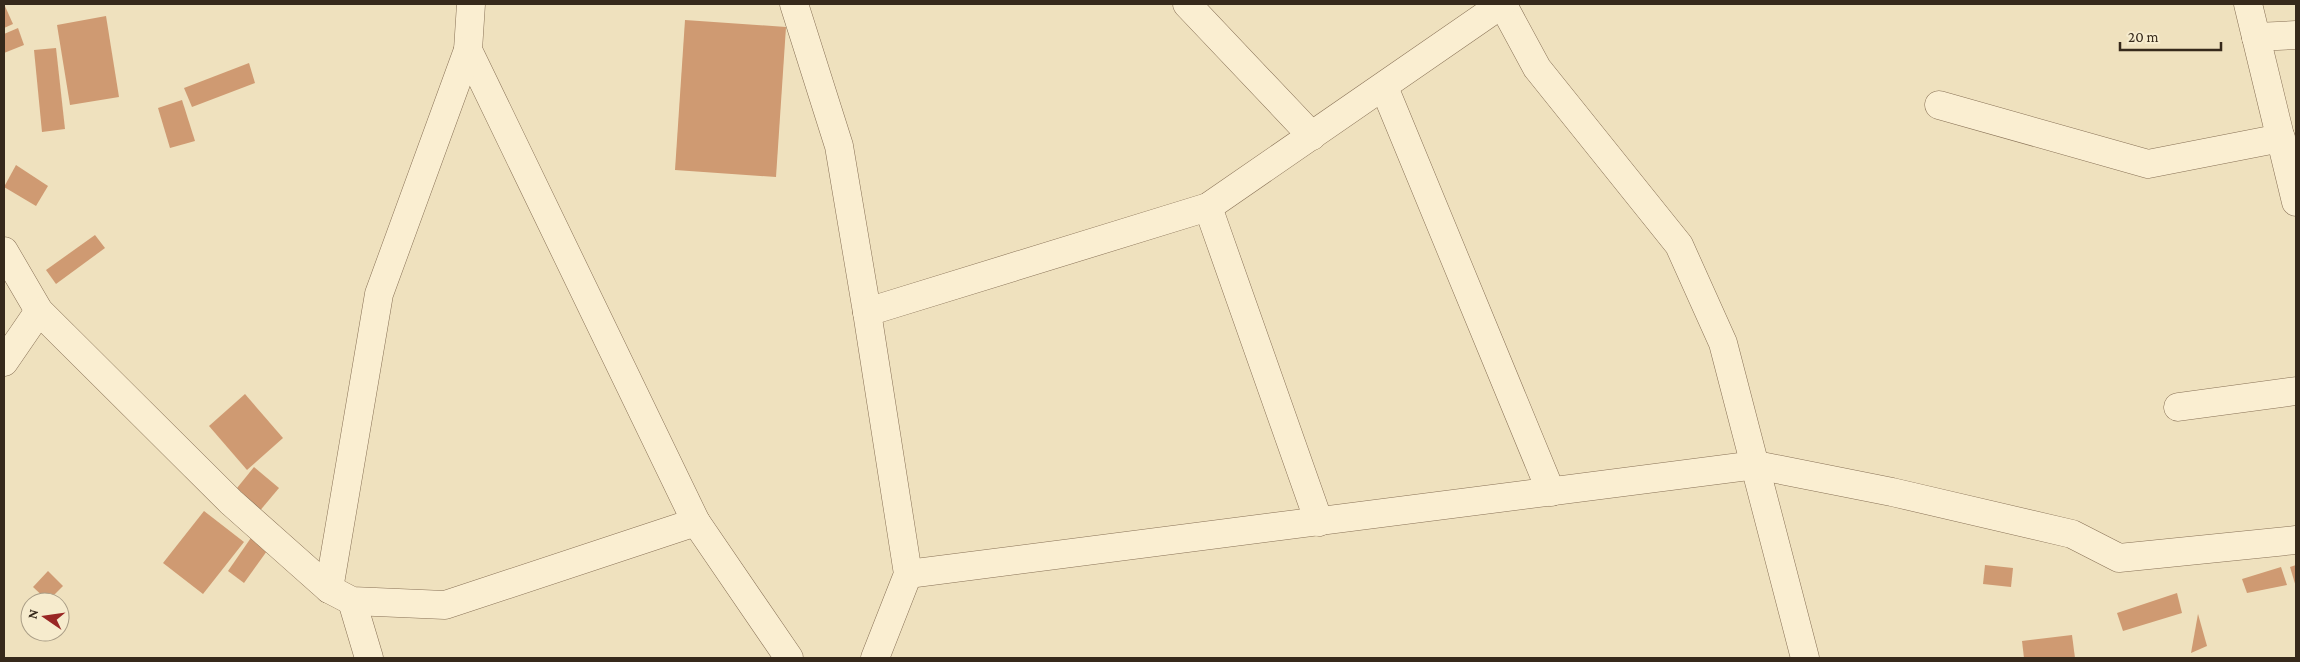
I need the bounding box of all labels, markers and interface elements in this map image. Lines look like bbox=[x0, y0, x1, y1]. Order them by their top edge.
scale bar bbox=[2120, 20, 2221, 52]
text: 20 m bbox=[2128, 29, 2159, 45]
north arrow bbox=[20, 592, 70, 642]
text: N bbox=[23, 607, 41, 621]

